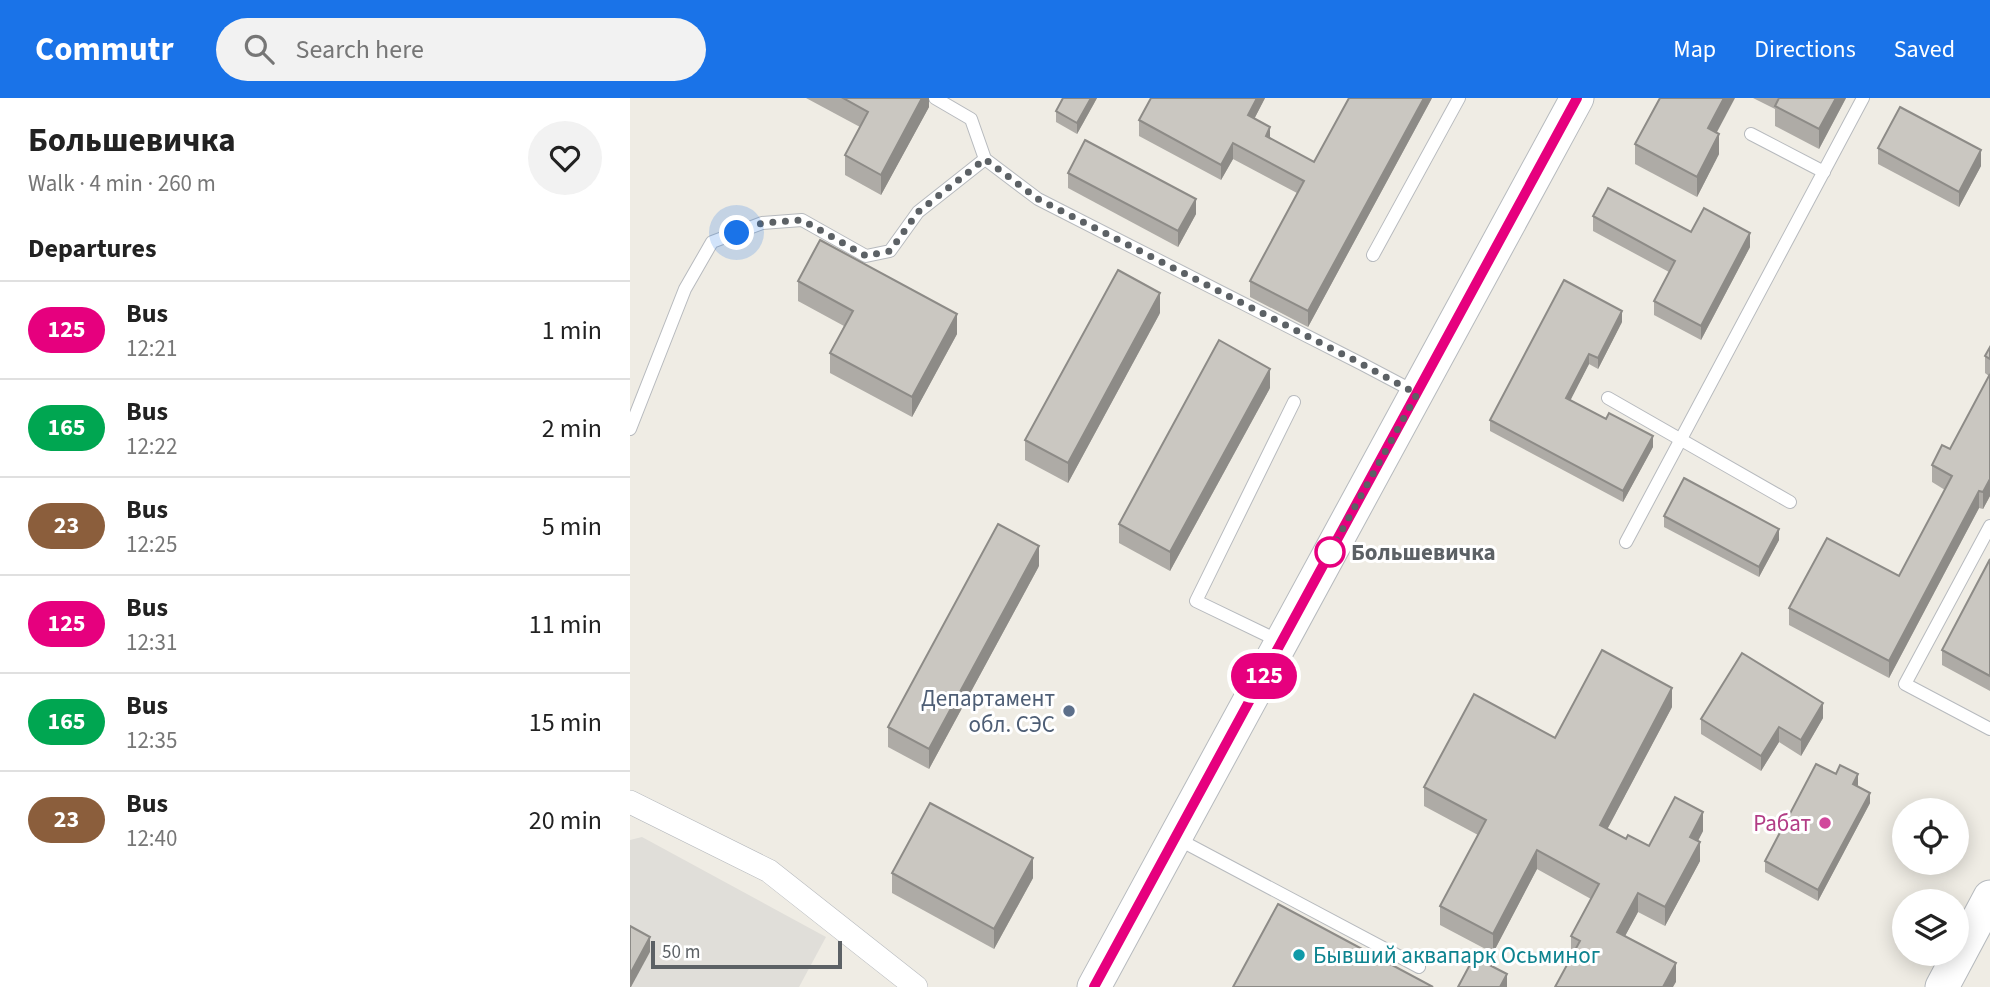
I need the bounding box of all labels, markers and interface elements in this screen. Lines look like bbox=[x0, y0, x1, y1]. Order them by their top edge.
search box bbox=[216, 18, 706, 81]
text: Commutr bbox=[35, 26, 174, 73]
icon: search bbox=[240, 30, 278, 68]
text: Search here bbox=[296, 31, 424, 68]
text: Map bbox=[1673, 32, 1716, 67]
text: Directions bbox=[1754, 32, 1856, 67]
text: Saved bbox=[1894, 32, 1955, 67]
text: Большевичка bbox=[28, 117, 236, 164]
button: heart bbox=[528, 121, 602, 195]
text: Walk · 4 min · 260 m bbox=[28, 167, 216, 200]
your location bbox=[719, 215, 754, 250]
text: Departures bbox=[28, 230, 156, 267]
text: Bus bbox=[126, 295, 168, 332]
text: 125 bbox=[47, 312, 86, 347]
text: 1 min bbox=[542, 312, 602, 349]
text: 12:21 bbox=[126, 332, 177, 365]
text: Bus bbox=[126, 393, 168, 430]
text: 165 bbox=[47, 410, 86, 445]
text: 2 min bbox=[542, 410, 602, 447]
text: 12:22 bbox=[126, 430, 177, 463]
text: Bus bbox=[126, 491, 168, 528]
text: 23 bbox=[54, 508, 79, 543]
text: 5 min bbox=[542, 508, 602, 545]
text: 12:25 bbox=[126, 528, 177, 561]
place label: Большевичка bbox=[1351, 536, 1496, 569]
marker: Большевичка bbox=[1315, 537, 1345, 567]
text: Bus bbox=[126, 589, 168, 626]
text: 125 bbox=[47, 606, 86, 641]
text: 11 min bbox=[529, 606, 602, 643]
text: 12:31 bbox=[126, 626, 177, 659]
line badge: 125 bbox=[1224, 653, 1304, 699]
text: 125 bbox=[1245, 658, 1283, 693]
place label: Департамент обл. СЭС bbox=[921, 682, 1055, 741]
text: Bus bbox=[126, 687, 168, 724]
marker: Департамент обл. СЭС bbox=[1061, 703, 1077, 719]
text: 165 bbox=[47, 704, 86, 739]
text: 15 min bbox=[529, 704, 602, 741]
text: 12:35 bbox=[126, 724, 177, 757]
text: Bus bbox=[126, 785, 168, 822]
map controls bbox=[1892, 798, 1969, 966]
button: locate bbox=[1892, 798, 1969, 875]
text: 23 bbox=[54, 802, 79, 837]
text: 20 min bbox=[529, 802, 602, 839]
place label: Рабат bbox=[1753, 807, 1811, 840]
marker: Рабат bbox=[1817, 815, 1833, 831]
text: 12:40 bbox=[126, 822, 177, 855]
button: layers bbox=[1892, 889, 1969, 966]
scale bar bbox=[651, 938, 842, 970]
text: 50 m bbox=[662, 939, 700, 966]
place label: Бывший аквапарк Осьминог bbox=[1313, 939, 1600, 972]
marker: Бывший аквапарк Осьминог bbox=[1291, 947, 1307, 963]

